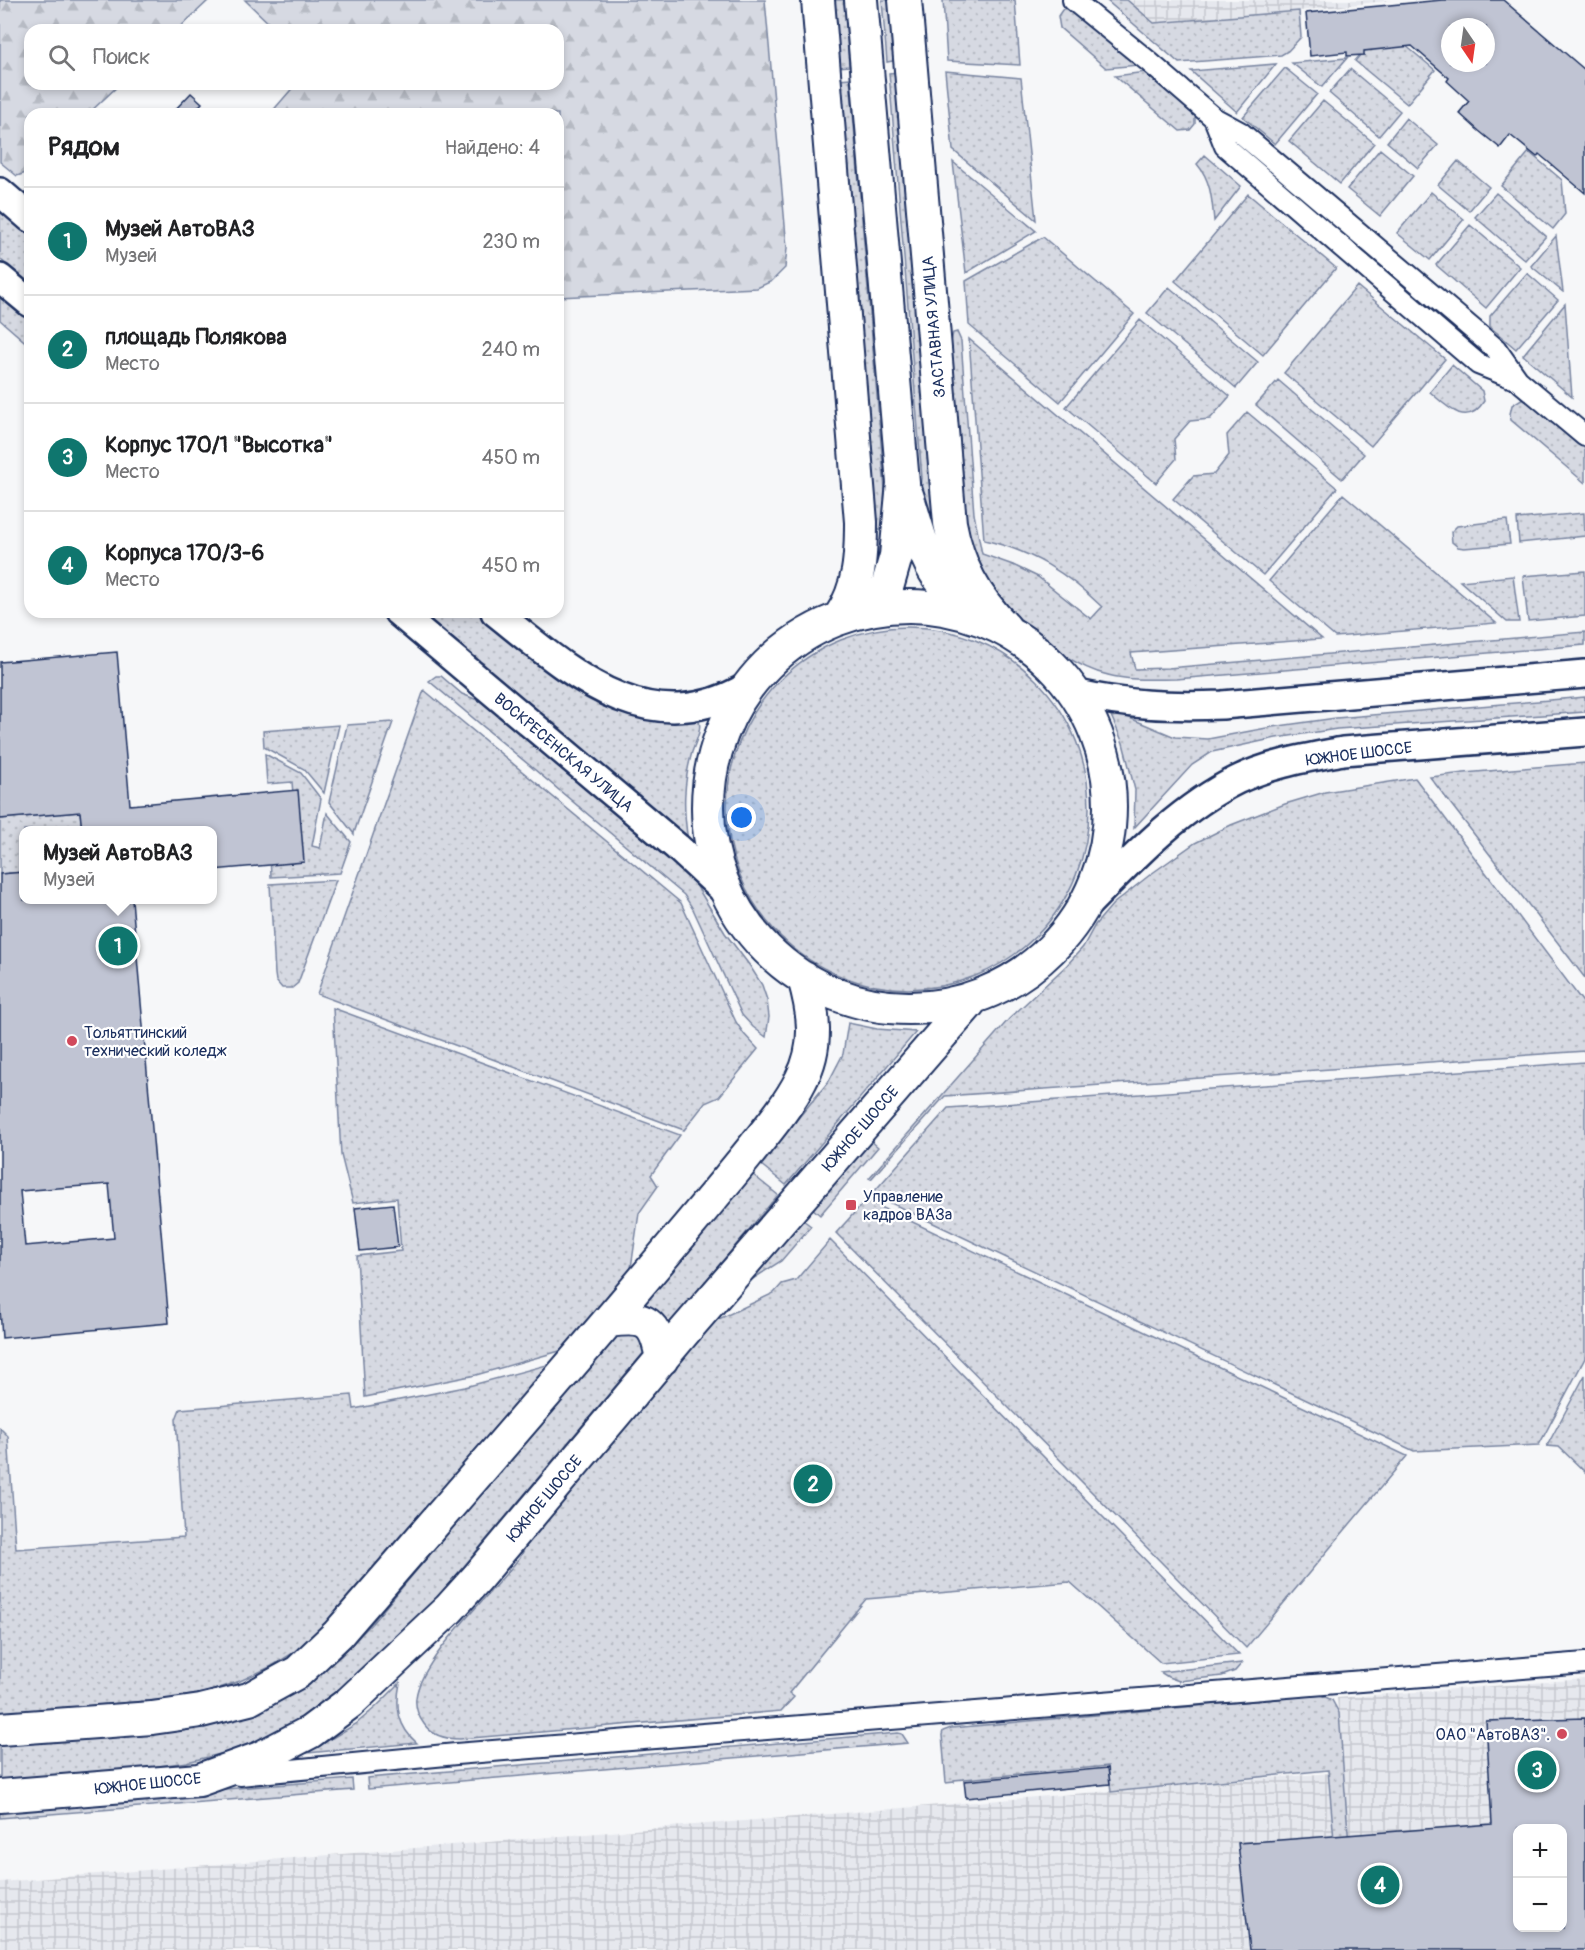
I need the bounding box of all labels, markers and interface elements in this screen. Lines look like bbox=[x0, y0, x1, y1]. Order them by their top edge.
north arrow bbox=[1441, 18, 1495, 72]
search box bbox=[24, 24, 564, 90]
icon: search bbox=[45, 41, 78, 74]
text: Поиск bbox=[93, 43, 150, 71]
text: Рядом bbox=[48, 131, 120, 163]
text: Найдено: 4 bbox=[445, 135, 540, 160]
text: Музей АвтоВАЗ bbox=[105, 215, 255, 243]
text: 1 bbox=[64, 229, 71, 254]
text: 230 m bbox=[483, 229, 540, 254]
text: Музей bbox=[105, 243, 157, 268]
street label: ЗАСТАВНАЯ УЛИЦА bbox=[918, 255, 950, 398]
text: площадь Полякова bbox=[105, 323, 287, 351]
text: 2 bbox=[62, 337, 73, 362]
text: 240 m bbox=[481, 337, 540, 362]
text: Место bbox=[105, 351, 160, 376]
text: Корпус 170/1 "Высотка" bbox=[105, 431, 333, 459]
text: 3 bbox=[62, 445, 73, 470]
text: 450 m bbox=[482, 445, 540, 470]
text: Место bbox=[105, 459, 160, 484]
text: Корпуса 170/3-6 bbox=[105, 539, 264, 567]
text: 4 bbox=[62, 553, 73, 578]
text: 450 m bbox=[482, 553, 540, 578]
text: Место bbox=[105, 567, 160, 592]
street label: ВОСКРЕСЕНСКАЯ УЛИЦА bbox=[490, 689, 637, 817]
street label: ЮЖНОЕ ШОССЕ bbox=[1305, 738, 1413, 770]
your location bbox=[727, 803, 756, 832]
popup bbox=[19, 826, 217, 904]
text: Музей АвтоВАЗ bbox=[43, 839, 193, 867]
text: Музей bbox=[43, 867, 95, 892]
pin: 1 bbox=[98, 924, 138, 968]
place label: Тольяттинский технический коледж bbox=[84, 1023, 227, 1061]
marker: Тольяттинский технический коледж bbox=[65, 1034, 79, 1048]
street label: ЮЖНОЕ ШОССЕ bbox=[818, 1082, 903, 1176]
place label: Управление кадров ВАЗа bbox=[863, 1187, 952, 1225]
marker: Управление кадров ВАЗа bbox=[844, 1198, 858, 1212]
street label: ЮЖНОЕ ШОССЕ bbox=[503, 1451, 587, 1546]
pin: 2 bbox=[794, 1462, 832, 1506]
place label: ОАО "АвтоВАЗ". bbox=[1435, 1725, 1550, 1745]
marker: ОАО "АвтоВАЗ". bbox=[1555, 1727, 1569, 1741]
pin: 3 bbox=[1518, 1748, 1556, 1792]
street label: ЮЖНОЕ ШОССЕ bbox=[94, 1768, 202, 1800]
map controls bbox=[1513, 1824, 1567, 1932]
button: + bbox=[1513, 1824, 1567, 1878]
pin: 4 bbox=[1360, 1862, 1400, 1908]
button: − bbox=[1513, 1878, 1567, 1932]

